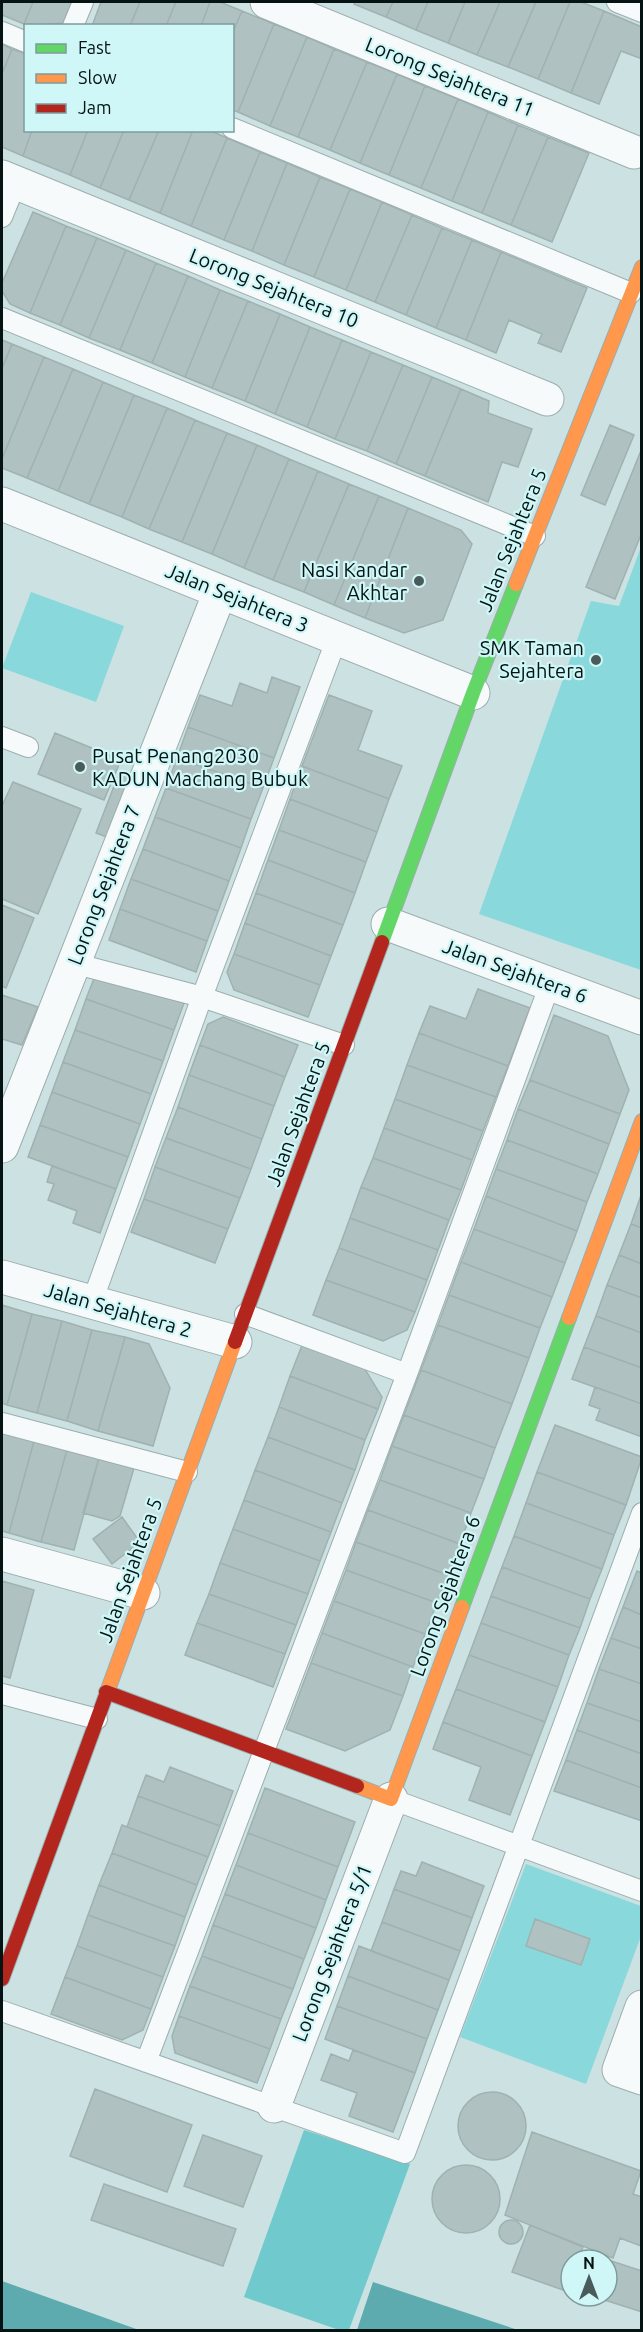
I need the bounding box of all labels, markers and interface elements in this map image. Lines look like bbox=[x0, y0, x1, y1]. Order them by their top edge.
legend bbox=[24, 24, 234, 132]
street label: Lorong Sejahtera 11 bbox=[362, 32, 538, 121]
text: Fast bbox=[78, 37, 111, 57]
text: Slow bbox=[78, 67, 117, 87]
text: Jam bbox=[78, 97, 112, 117]
street label: Lorong Sejahtera 10 bbox=[186, 243, 362, 332]
street label: Jalan Sejahtera 5 bbox=[472, 465, 551, 615]
street label: Jalan Sejahtera 3 bbox=[162, 558, 312, 637]
place label: Nasi Kandar Akhtar bbox=[301, 558, 407, 604]
marker: Nasi Kandar Akhtar bbox=[412, 574, 426, 588]
place label: SMK Taman Sejahtera bbox=[480, 636, 584, 682]
marker: SMK Taman Sejahtera bbox=[589, 653, 603, 667]
place label: Pusat Penang2030 KADUN Machang Bubuk bbox=[92, 744, 308, 790]
marker: Pusat Penang2030 KADUN Machang Bubuk bbox=[73, 760, 87, 774]
street label: Lorong Sejahtera 7 bbox=[62, 802, 145, 968]
street label: Jalan Sejahtera 6 bbox=[440, 934, 591, 1007]
street label: Jalan Sejahtera 5 bbox=[261, 1038, 334, 1189]
street label: Jalan Sejahtera 2 bbox=[42, 1277, 195, 1342]
street label: Jalan Sejahtera 5 bbox=[93, 1494, 166, 1645]
street label: Lorong Sejahtera 6 bbox=[405, 1512, 484, 1679]
street label: Lorong Sejahtera 5/1 bbox=[287, 1861, 376, 2045]
north arrow bbox=[559, 2248, 619, 2308]
text: N bbox=[583, 2254, 595, 2272]

